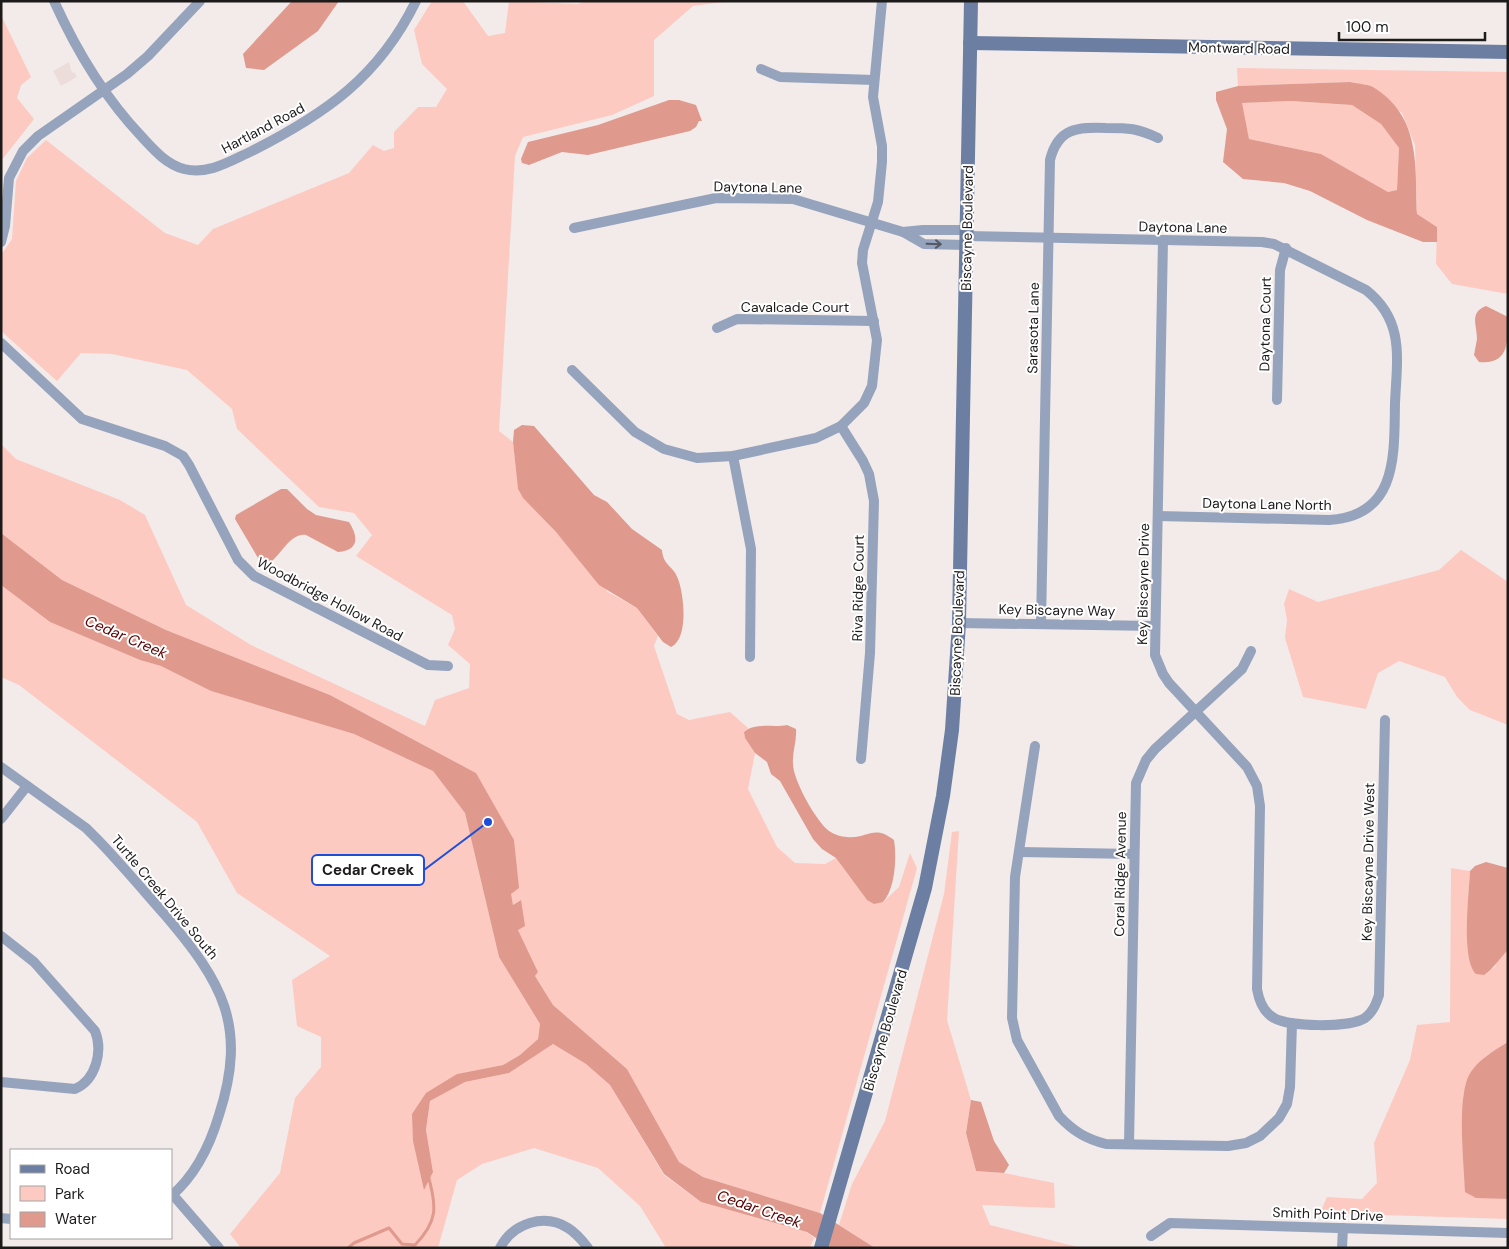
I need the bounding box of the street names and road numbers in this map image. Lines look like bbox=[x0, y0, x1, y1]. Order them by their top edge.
street label: Montward Road bbox=[1188, 38, 1290, 58]
street label: Hartland Road bbox=[218, 99, 308, 157]
street label: Biscayne Boulevard bbox=[957, 165, 977, 291]
street label: Daytona Lane bbox=[713, 177, 803, 197]
street label: Daytona Lane bbox=[1138, 217, 1228, 237]
street label: Daytona Court bbox=[1255, 276, 1275, 372]
street label: Sarasota Lane bbox=[1023, 282, 1043, 374]
street label: Cavalcade Court bbox=[741, 298, 849, 316]
street label: Daytona Lane North bbox=[1202, 494, 1332, 514]
street label: Key Biscayne Drive bbox=[1133, 523, 1153, 645]
street label: Riva Ridge Court bbox=[848, 534, 868, 642]
street label: Woodbridge Hollow Road bbox=[254, 553, 406, 645]
street label: Biscayne Boulevard bbox=[946, 570, 968, 696]
street label: Key Biscayne Way bbox=[999, 600, 1116, 620]
street label: Key Biscayne Drive West bbox=[1358, 783, 1378, 941]
street label: Coral Ridge Avenue bbox=[1110, 811, 1130, 937]
street label: Turtle Creek Drive South bbox=[108, 831, 222, 963]
street label: Biscayne Boulevard bbox=[859, 967, 911, 1093]
street label: Smith Point Drive bbox=[1272, 1203, 1384, 1225]

